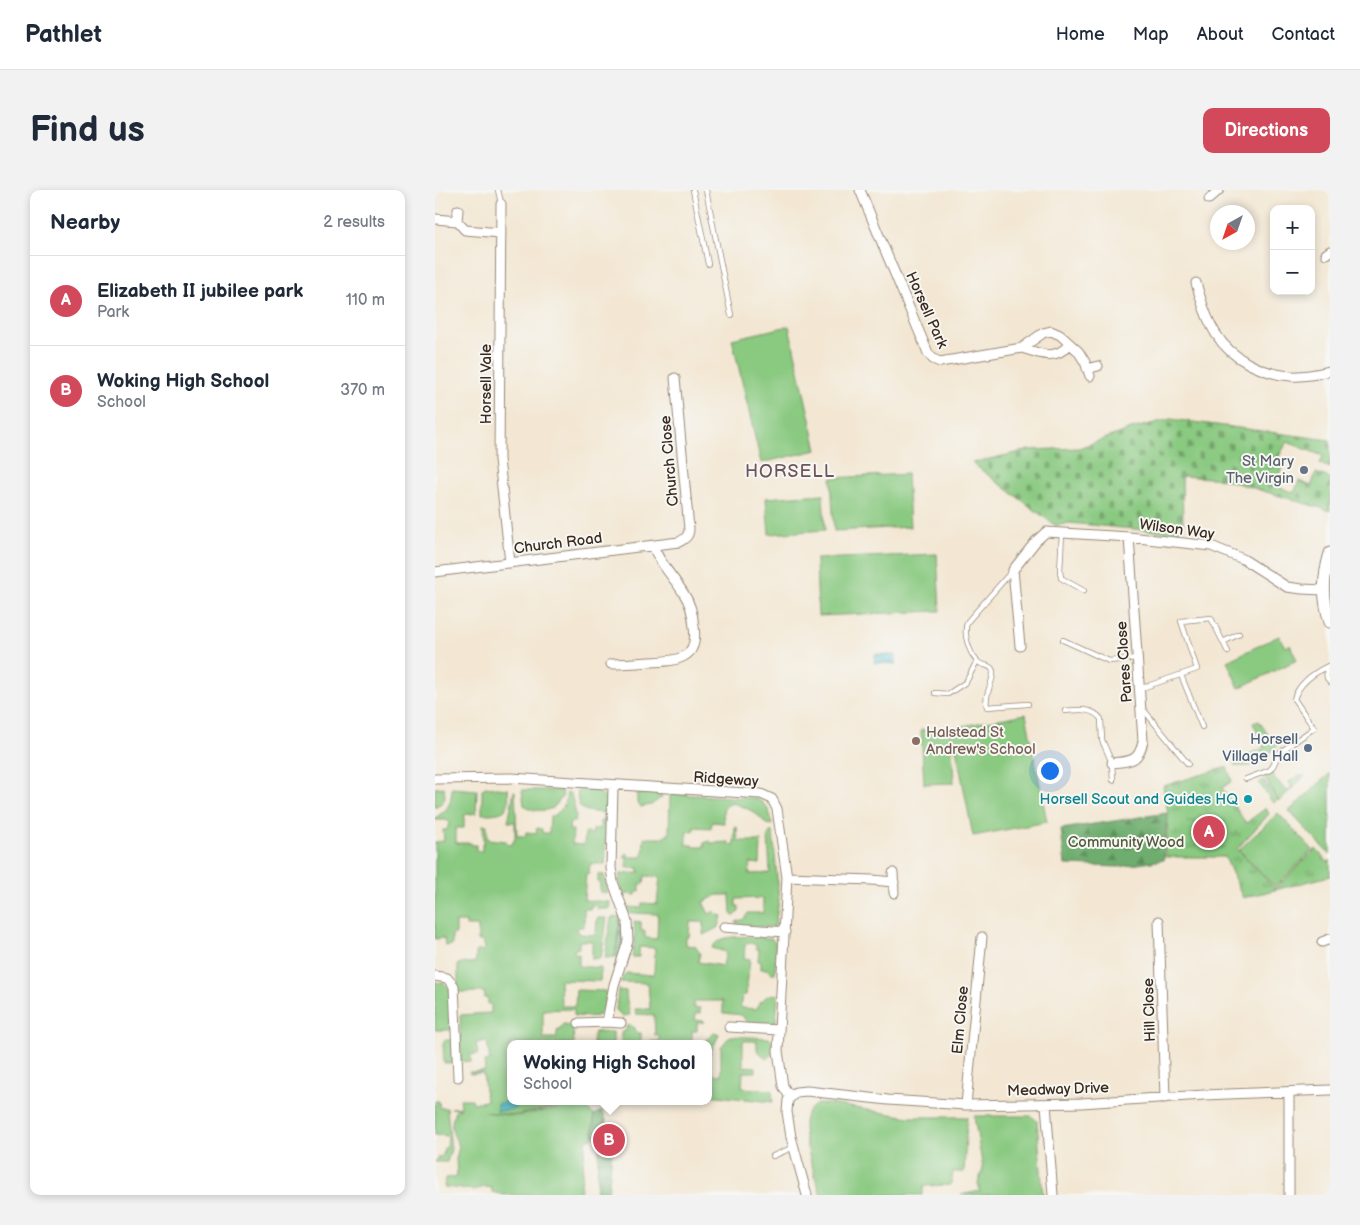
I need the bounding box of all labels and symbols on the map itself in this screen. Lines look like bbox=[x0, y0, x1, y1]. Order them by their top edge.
north arrow bbox=[1210, 205, 1255, 250]
street label: Horsell Park bbox=[901, 269, 952, 352]
street label: Horsell Vale bbox=[477, 344, 496, 424]
street label: Church Close bbox=[656, 414, 683, 507]
place label: St Mary The Virgin bbox=[1226, 452, 1294, 488]
district label: HORSELL bbox=[745, 461, 835, 482]
marker: St Mary The Virgin bbox=[1298, 464, 1310, 476]
street label: Wilson Way bbox=[1138, 515, 1216, 544]
street label: Church Road bbox=[513, 529, 603, 558]
street label: Pares Close bbox=[1112, 621, 1137, 703]
place label: Halstead St Andrew's School bbox=[926, 723, 1036, 759]
place label: Horsell Village Hall bbox=[1222, 730, 1298, 766]
marker: Halstead St Andrew's School bbox=[910, 735, 922, 747]
marker: Horsell Village Hall bbox=[1302, 742, 1314, 754]
your location bbox=[1037, 758, 1063, 784]
street label: Ridgeway bbox=[693, 768, 760, 791]
place label: Horsell Scout and Guides HQ bbox=[1040, 790, 1238, 809]
marker: Horsell Scout and Guides HQ bbox=[1242, 793, 1254, 805]
pin: A bbox=[1193, 813, 1225, 851]
park label: Community Wood bbox=[1068, 833, 1184, 852]
street label: Hill Close bbox=[1139, 978, 1160, 1042]
street label: Elm Close bbox=[948, 985, 973, 1055]
street label: Meadway Drive bbox=[1007, 1078, 1109, 1101]
pin: B bbox=[593, 1121, 625, 1159]

